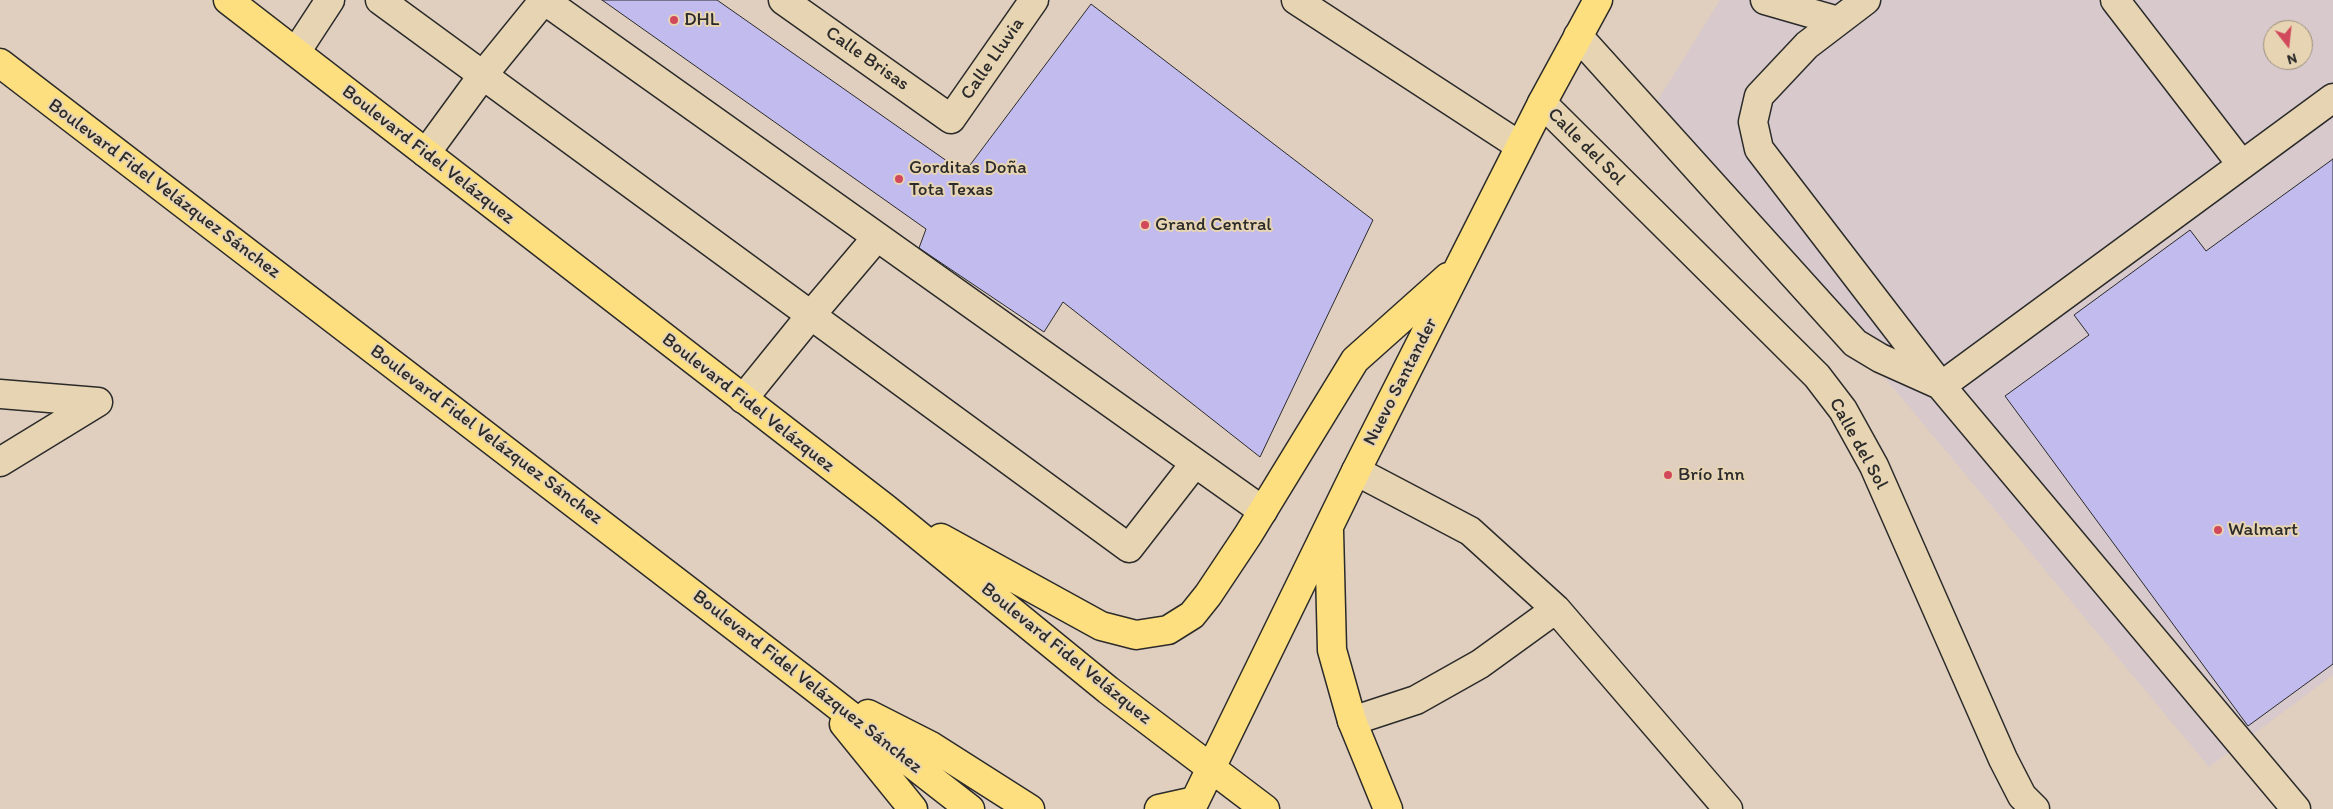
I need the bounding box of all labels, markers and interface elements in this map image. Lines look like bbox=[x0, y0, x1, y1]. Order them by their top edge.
place label: DHL bbox=[684, 9, 719, 31]
street label: Calle Lluvia bbox=[956, 13, 1030, 105]
marker: DHL bbox=[668, 14, 680, 26]
north arrow bbox=[2263, 20, 2313, 70]
street label: Calle Brisas bbox=[821, 22, 913, 96]
text: N bbox=[2285, 49, 2299, 68]
street label: Boulevard Fidel Velázquez bbox=[337, 80, 519, 230]
street label: Boulevard Fidel Velázquez Sánchez bbox=[43, 94, 285, 284]
street label: Calle del Sol bbox=[1542, 103, 1630, 191]
place label: Gorditas Doña Tota Texas bbox=[909, 157, 1027, 201]
marker: Gorditas Doña Tota Texas bbox=[893, 173, 905, 185]
place label: Grand Central bbox=[1155, 214, 1272, 236]
marker: Grand Central bbox=[1139, 219, 1151, 231]
street label: Nuevo Santander bbox=[1359, 314, 1443, 450]
street label: Boulevard Fidel Velázquez bbox=[657, 328, 839, 478]
street label: Boulevard Fidel Velázquez Sánchez bbox=[365, 340, 607, 530]
street label: Calle del Sol bbox=[1824, 394, 1892, 494]
place label: Brío Inn bbox=[1678, 464, 1745, 486]
marker: Brío Inn bbox=[1662, 469, 1674, 481]
place label: Walmart bbox=[2228, 519, 2298, 541]
marker: Walmart bbox=[2212, 524, 2224, 536]
street label: Boulevard Fidel Velázquez bbox=[976, 578, 1156, 730]
street label: Boulevard Fidel Velázquez Sánchez bbox=[688, 585, 926, 779]

